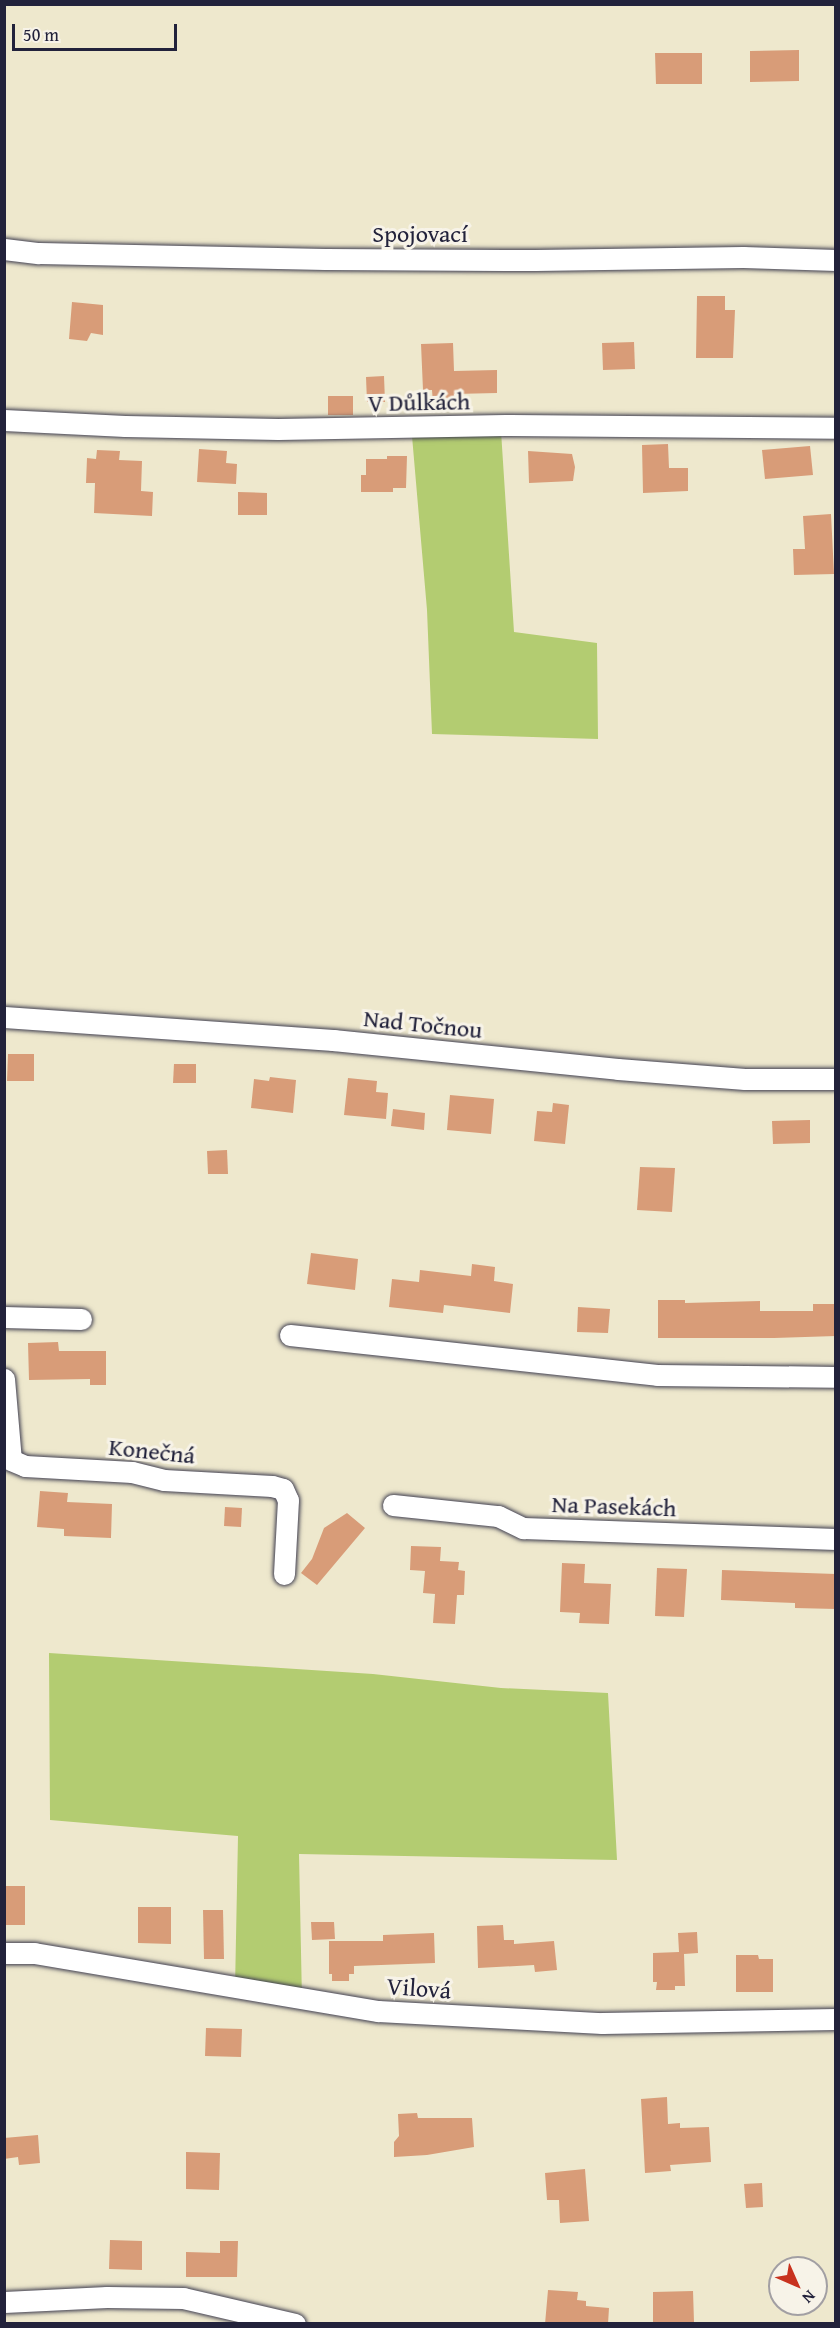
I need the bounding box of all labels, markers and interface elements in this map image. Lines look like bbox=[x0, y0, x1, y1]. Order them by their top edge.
scale bar bbox=[15, 12, 180, 50]
text: 50 m bbox=[23, 21, 59, 48]
street label: Spojovací bbox=[372, 220, 468, 248]
street label: V Důlkách bbox=[367, 387, 471, 417]
street label: Nad Točnou bbox=[362, 1003, 484, 1045]
street label: Konečná bbox=[107, 1432, 197, 1470]
street label: Na Pasekách bbox=[551, 1489, 677, 1523]
street label: Vilová bbox=[386, 1971, 452, 2005]
north arrow bbox=[768, 2256, 828, 2316]
text: N bbox=[797, 2285, 822, 2310]

